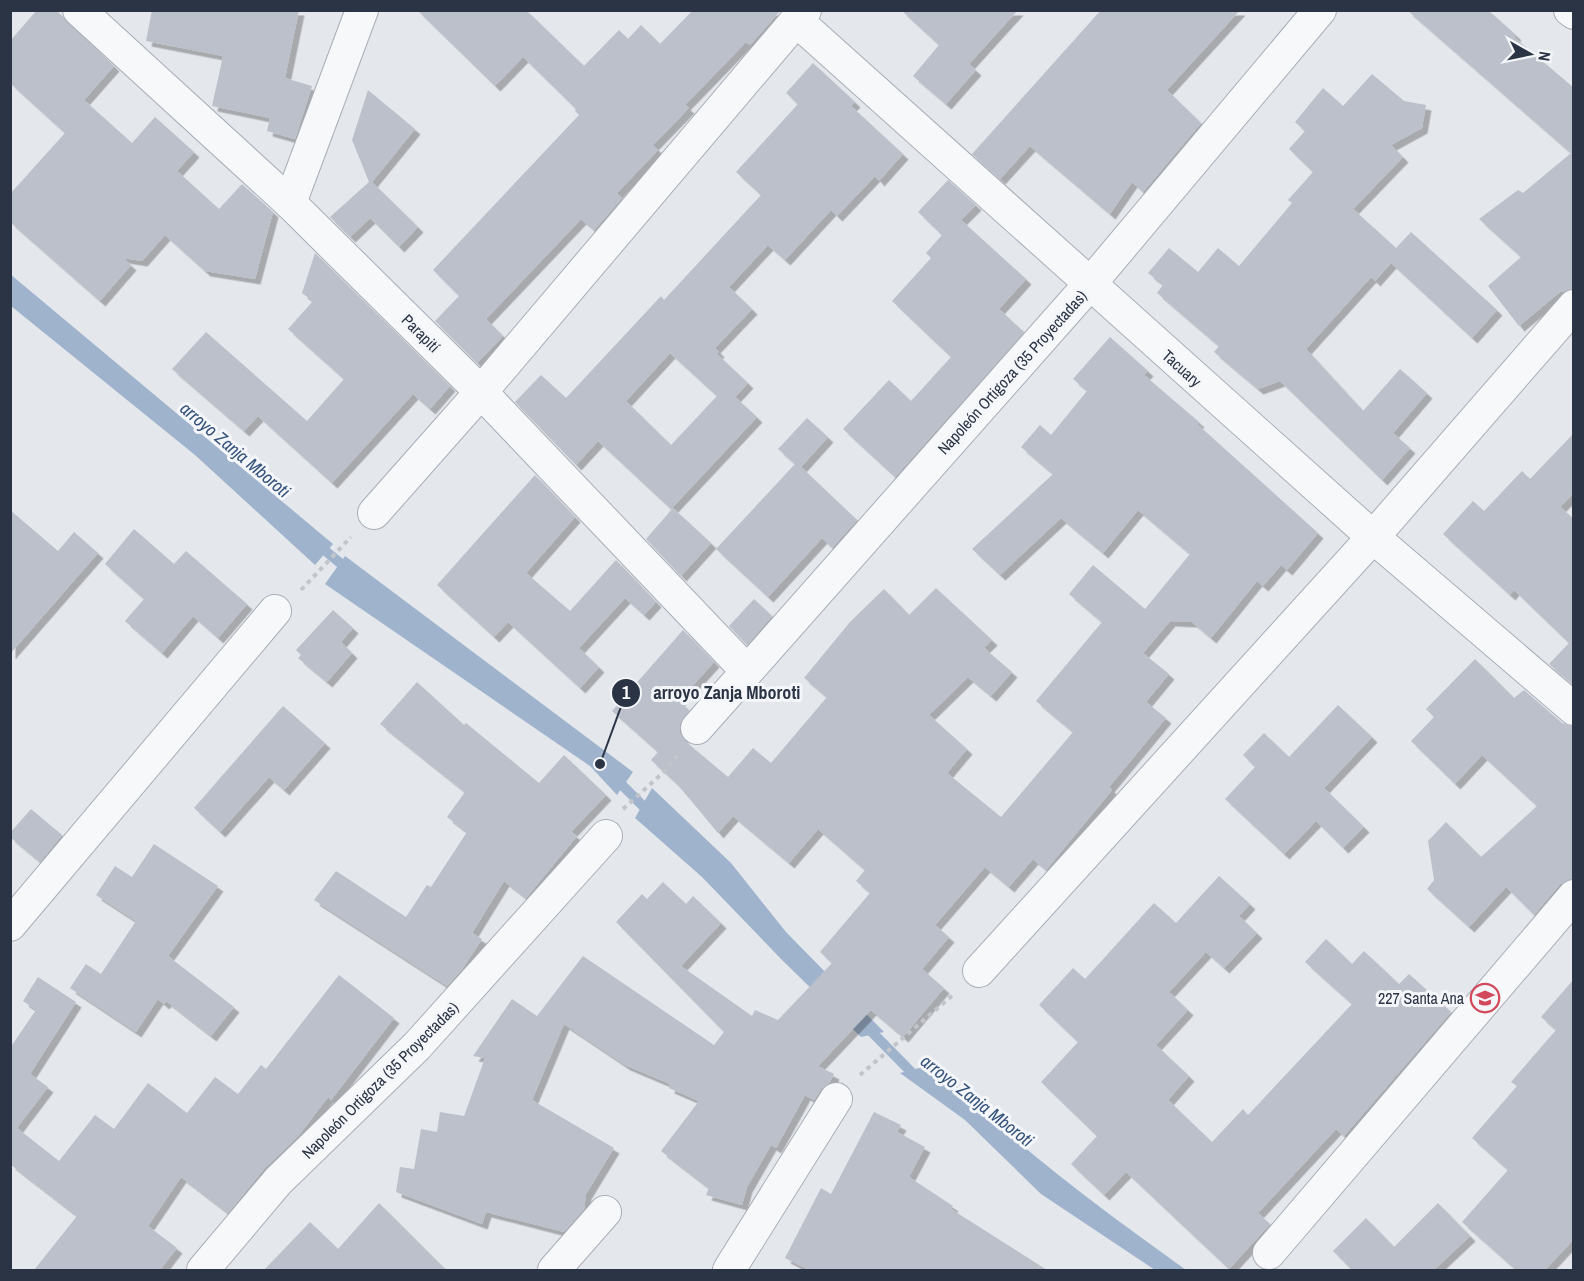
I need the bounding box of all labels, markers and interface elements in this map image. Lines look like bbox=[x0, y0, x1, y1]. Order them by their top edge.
north arrow bbox=[1500, 24, 1560, 84]
text: N bbox=[1533, 50, 1556, 63]
street label: Napoleón Ortigoza (35 Proyectadas) bbox=[932, 285, 1092, 459]
street label: Parapití bbox=[397, 309, 445, 357]
street label: Tacuary bbox=[1157, 344, 1207, 392]
water label: arroyo Zanja Mboroti bbox=[175, 396, 296, 503]
callout: arroyo Zanja Mboroti bbox=[611, 675, 812, 711]
text: 1 bbox=[622, 680, 631, 705]
text: arroyo Zanja Mboroti bbox=[654, 680, 800, 705]
school or university icon: 227 Santa Ana bbox=[1469, 982, 1501, 1014]
place label: 227 Santa Ana bbox=[1378, 987, 1465, 1009]
street label: Napoleón Ortigoza (35 Proyectadas) bbox=[297, 997, 463, 1163]
water label: arroyo Zanja Mboroti bbox=[916, 1049, 1039, 1153]

